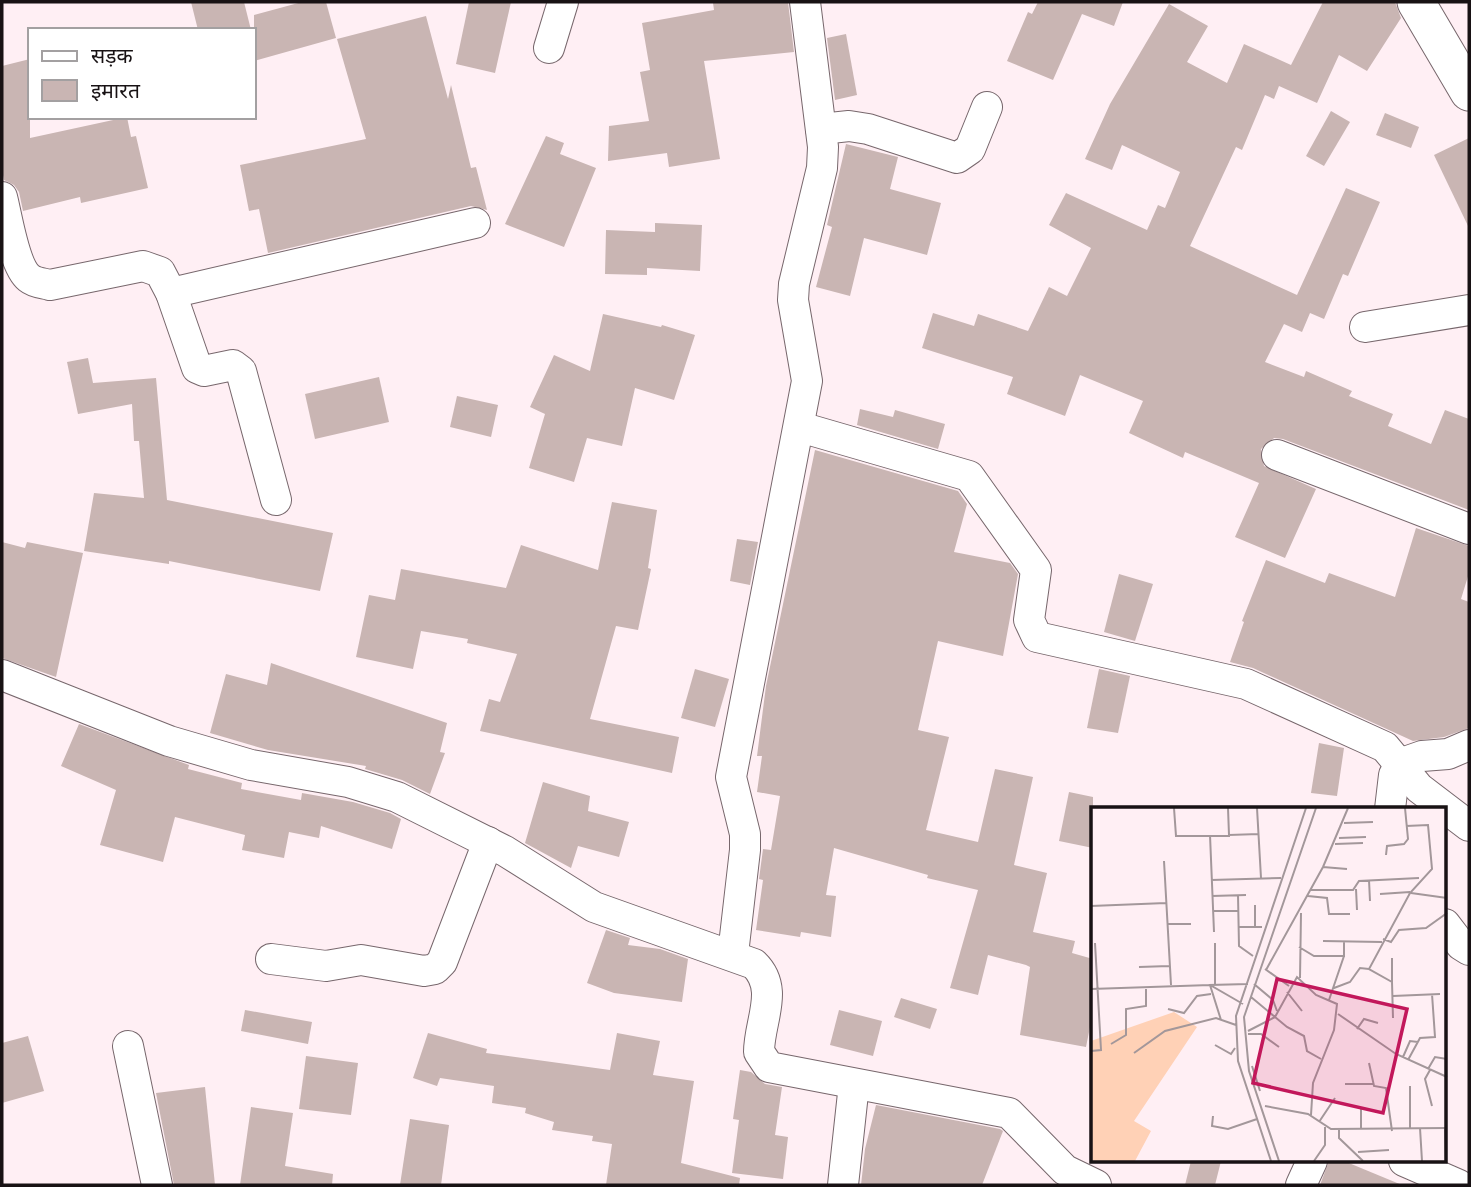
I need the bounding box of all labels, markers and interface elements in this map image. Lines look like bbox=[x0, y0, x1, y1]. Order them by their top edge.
legend bbox=[28, 28, 256, 119]
text: सड़क bbox=[91, 41, 133, 71]
text: इमारत bbox=[91, 76, 141, 106]
inset map bbox=[1091, 807, 1446, 1162]

